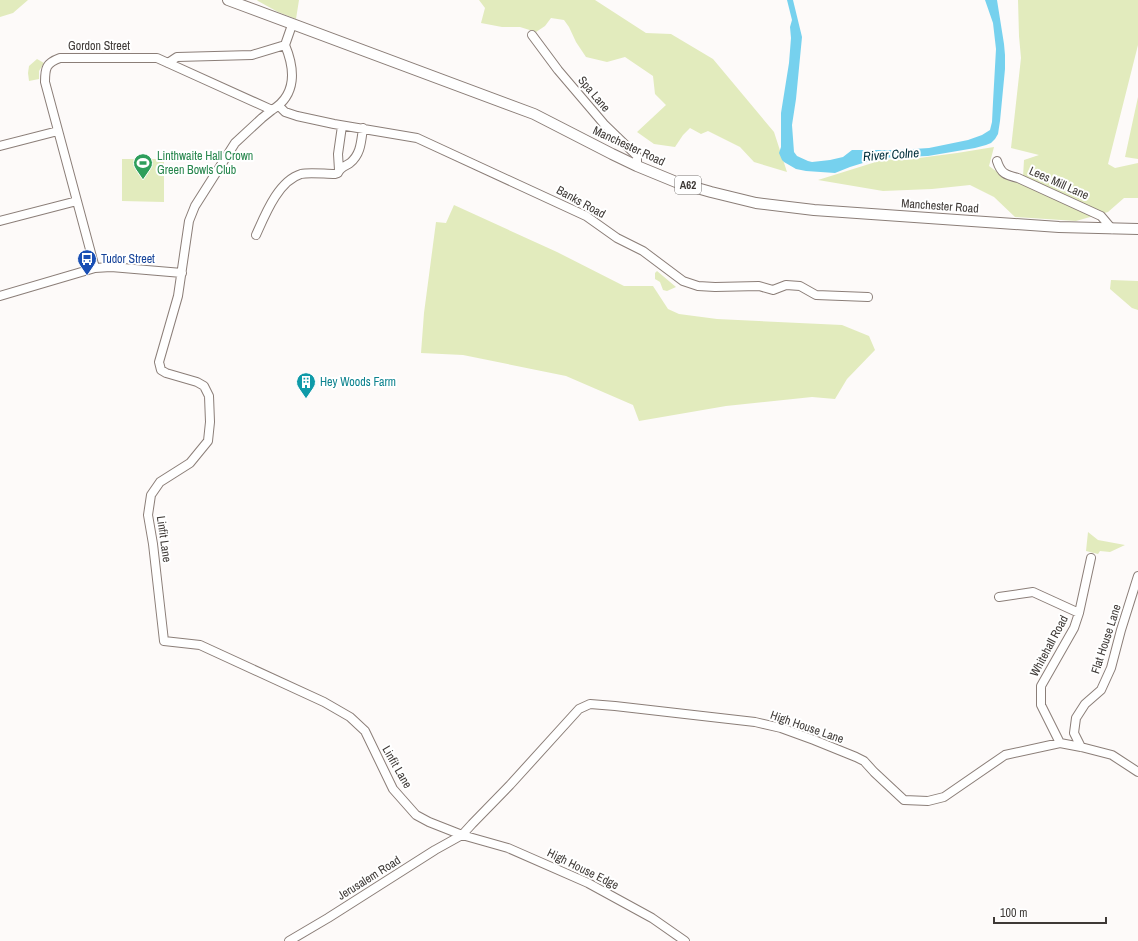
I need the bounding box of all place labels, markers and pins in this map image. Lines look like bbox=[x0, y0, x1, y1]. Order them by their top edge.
place label: Linthwaite Hall Crown Green Bowls Club bbox=[157, 148, 253, 178]
sports icon: Linthwaite Hall Crown Green Bowls Club bbox=[132, 152, 154, 180]
bus stop icon: Tudor Street bbox=[76, 248, 98, 276]
place label: Tudor Street bbox=[101, 251, 155, 267]
building icon: Hey Woods Farm bbox=[295, 371, 317, 399]
place label: Hey Woods Farm bbox=[320, 374, 396, 390]

